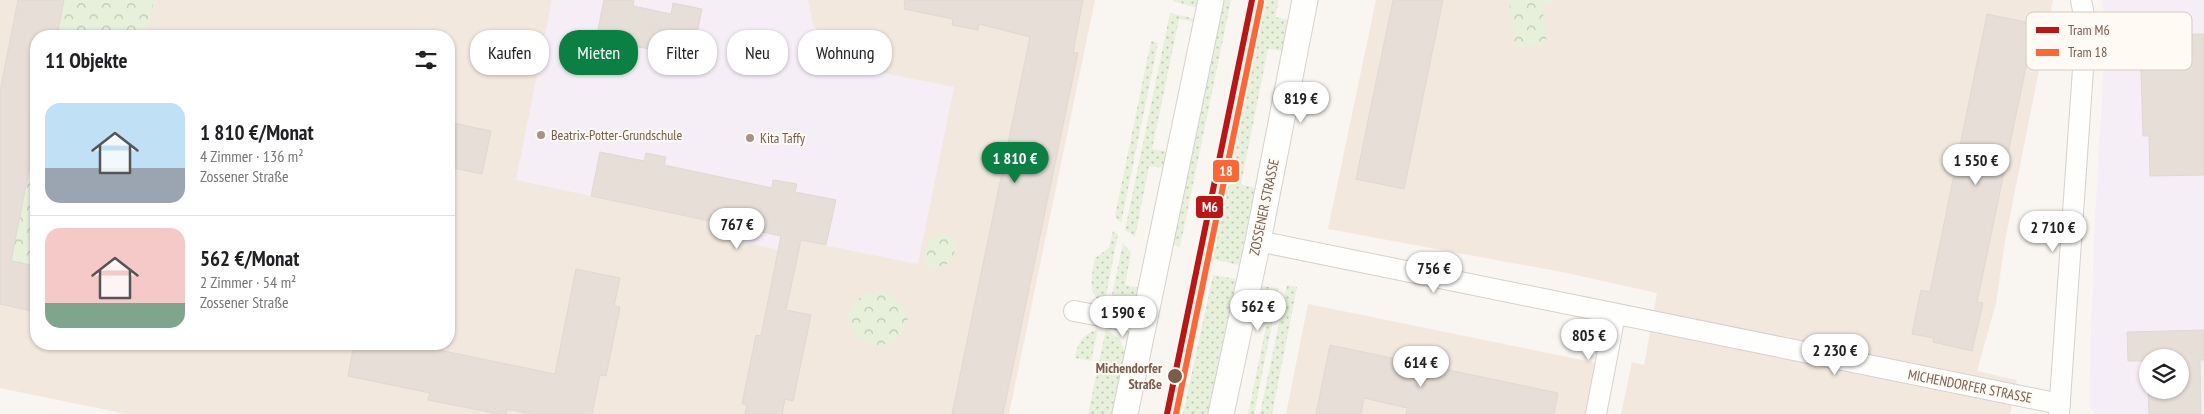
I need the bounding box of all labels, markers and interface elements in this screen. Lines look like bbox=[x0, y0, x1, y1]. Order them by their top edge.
legend bbox=[2026, 12, 2192, 70]
text: Tram M6 bbox=[2068, 21, 2110, 39]
chip: Kaufen bbox=[470, 30, 549, 75]
chip: Mieten bbox=[559, 30, 638, 75]
chip: Filter bbox=[648, 30, 717, 75]
chip: Neu bbox=[727, 30, 788, 75]
chip: Wohnung bbox=[798, 30, 892, 75]
text: Tram 18 bbox=[2068, 43, 2107, 61]
icon: filters bbox=[412, 46, 440, 74]
text: 11 Objekte bbox=[45, 47, 128, 74]
pin: 819 € bbox=[1266, 82, 1336, 124]
text: 819 € bbox=[1284, 88, 1318, 108]
text: 1 810 €/Monat bbox=[200, 119, 314, 146]
icon: home bbox=[85, 123, 145, 183]
place label: Beatrix-Potter-Grundschule bbox=[551, 126, 682, 144]
marker: Beatrix-Potter-Grundschule bbox=[535, 129, 547, 141]
place label: Kita Taffy bbox=[760, 129, 806, 147]
marker: Kita Taffy bbox=[744, 132, 756, 144]
pin: 1 810 € bbox=[969, 142, 1061, 184]
pin: 1 550 € bbox=[1930, 144, 2022, 186]
text: 4 Zimmer · 136 m² bbox=[200, 146, 304, 166]
text: 1 810 € bbox=[993, 148, 1037, 168]
text: 1 550 € bbox=[1954, 150, 1998, 170]
street label: ZOSSENER STRASSE bbox=[1245, 157, 1283, 257]
line badge: 18 bbox=[1212, 159, 1240, 183]
text: 18 bbox=[1219, 162, 1233, 180]
text: Zossener Straße bbox=[200, 166, 289, 186]
line badge: M6 bbox=[1195, 195, 1224, 219]
text: M6 bbox=[1202, 198, 1218, 216]
pin: 767 € bbox=[702, 208, 772, 250]
pin: 2 710 € bbox=[2007, 210, 2099, 253]
text: 767 € bbox=[720, 214, 754, 234]
text: 2 710 € bbox=[2031, 217, 2075, 237]
text: 562 €/Monat bbox=[200, 245, 299, 272]
icon: home bbox=[85, 248, 145, 308]
pin: 756 € bbox=[1399, 252, 1469, 294]
text: 756 € bbox=[1417, 258, 1451, 278]
text: 2 Zimmer · 54 m² bbox=[200, 272, 296, 292]
pin: 562 € bbox=[1223, 290, 1293, 332]
text: Zossener Straße bbox=[200, 292, 289, 312]
pin: 1 590 € bbox=[1077, 296, 1169, 338]
text: 562 € bbox=[1241, 296, 1275, 316]
text: 1 590 € bbox=[1101, 302, 1145, 322]
pin: 805 € bbox=[1554, 318, 1624, 361]
text: 805 € bbox=[1572, 325, 1606, 345]
pin: 2 230 € bbox=[1789, 334, 1881, 376]
text: 2 230 € bbox=[1813, 340, 1857, 360]
pin: 614 € bbox=[1386, 346, 1456, 388]
map controls bbox=[2139, 349, 2189, 399]
button: layers bbox=[2139, 349, 2189, 399]
text: 614 € bbox=[1404, 352, 1438, 372]
place label: Michendorfer Straße bbox=[1096, 359, 1163, 393]
street label: MICHENDORFER STRASSE bbox=[1906, 365, 2034, 407]
marker: Michendorfer Straße bbox=[1166, 367, 1184, 385]

